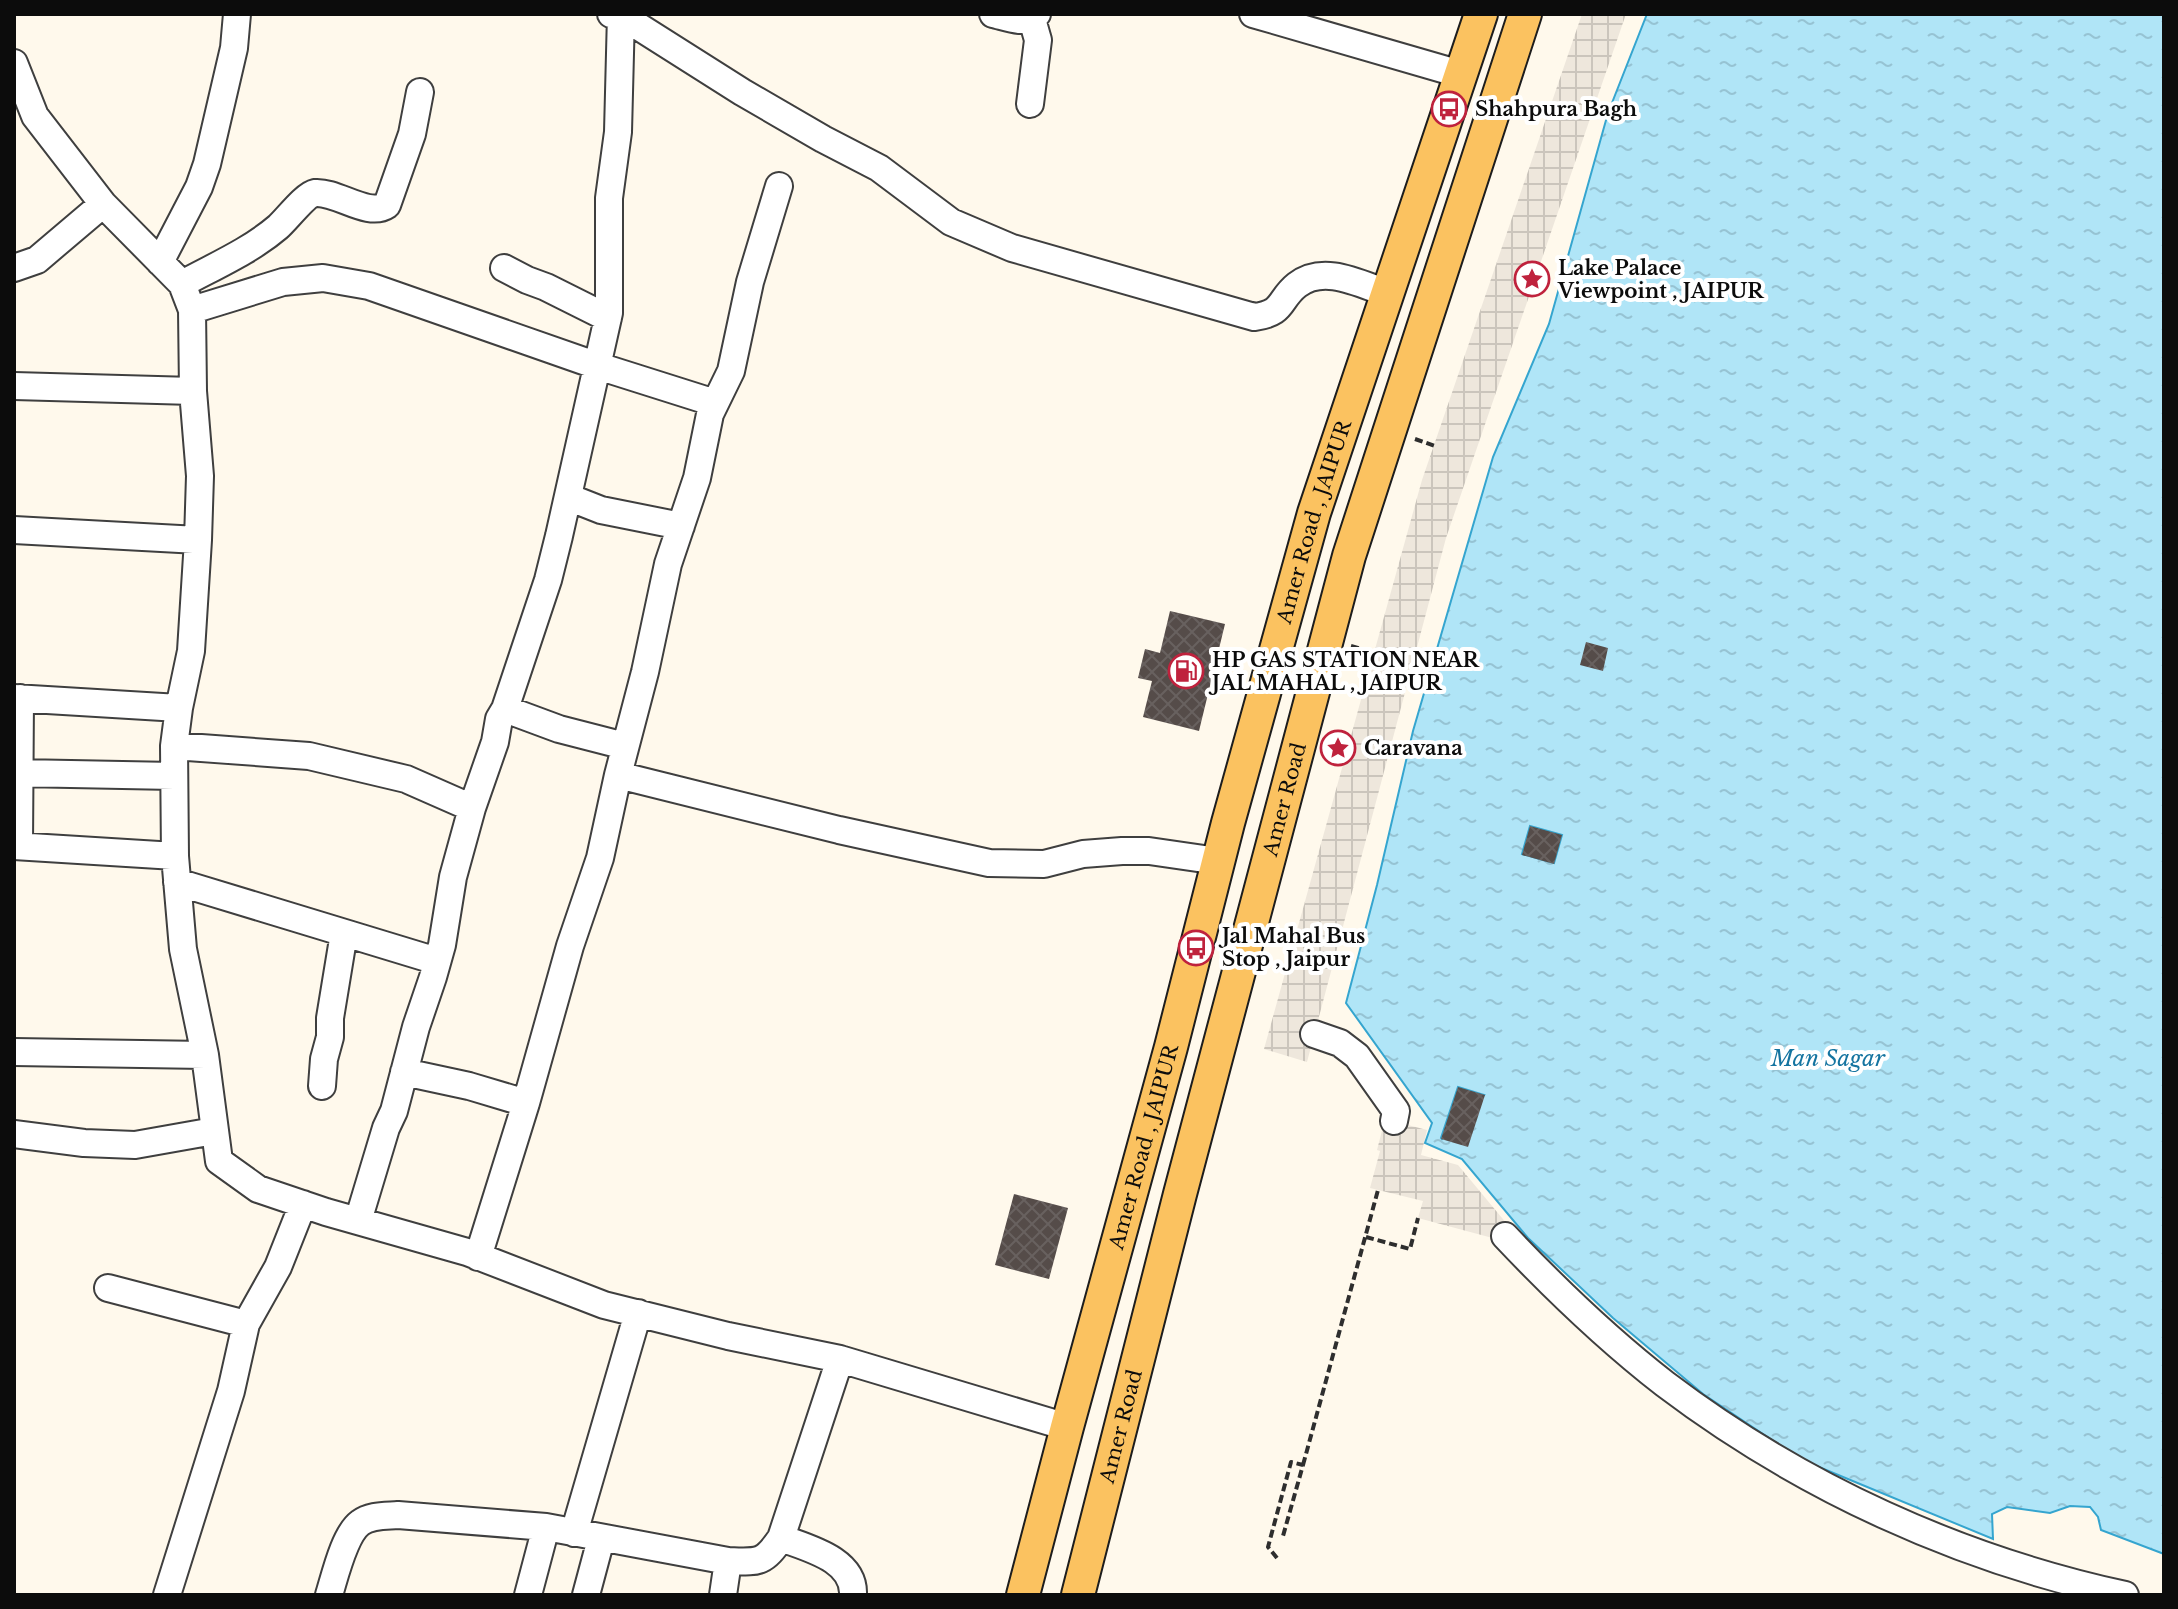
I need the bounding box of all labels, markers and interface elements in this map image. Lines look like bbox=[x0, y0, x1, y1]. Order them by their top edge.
bus stop icon: Shahpura Bagh bbox=[1430, 90, 1468, 128]
place label: Shahpura Bagh bbox=[1475, 97, 1638, 121]
place label: Lake Palace Viewpoint , JAIPUR bbox=[1557, 256, 1764, 303]
place icon: Lake Palace Viewpoint , JAIPUR bbox=[1513, 260, 1551, 298]
street label: Amer Road , JAIPUR bbox=[1272, 416, 1357, 627]
place label: HP GAS STATION NEAR JAL MAHAL , JAIPUR bbox=[1208, 648, 1480, 695]
fuel station icon: HP GAS STATION NEAR JAL MAHAL , JAIPUR bbox=[1167, 652, 1205, 690]
place icon: Caravana bbox=[1319, 729, 1357, 767]
place label: Caravana bbox=[1364, 736, 1463, 760]
street label: Amer Road bbox=[1258, 740, 1311, 860]
place label: Jal Mahal Bus Stop , Jaipur bbox=[1218, 924, 1365, 971]
bus stop icon: Jal Mahal Bus Stop , Jaipur bbox=[1177, 929, 1215, 967]
street label: Amer Road , JAIPUR bbox=[1104, 1041, 1183, 1253]
water label: Man Sagar bbox=[1770, 1045, 1886, 1072]
street label: Amer Road bbox=[1095, 1367, 1147, 1487]

